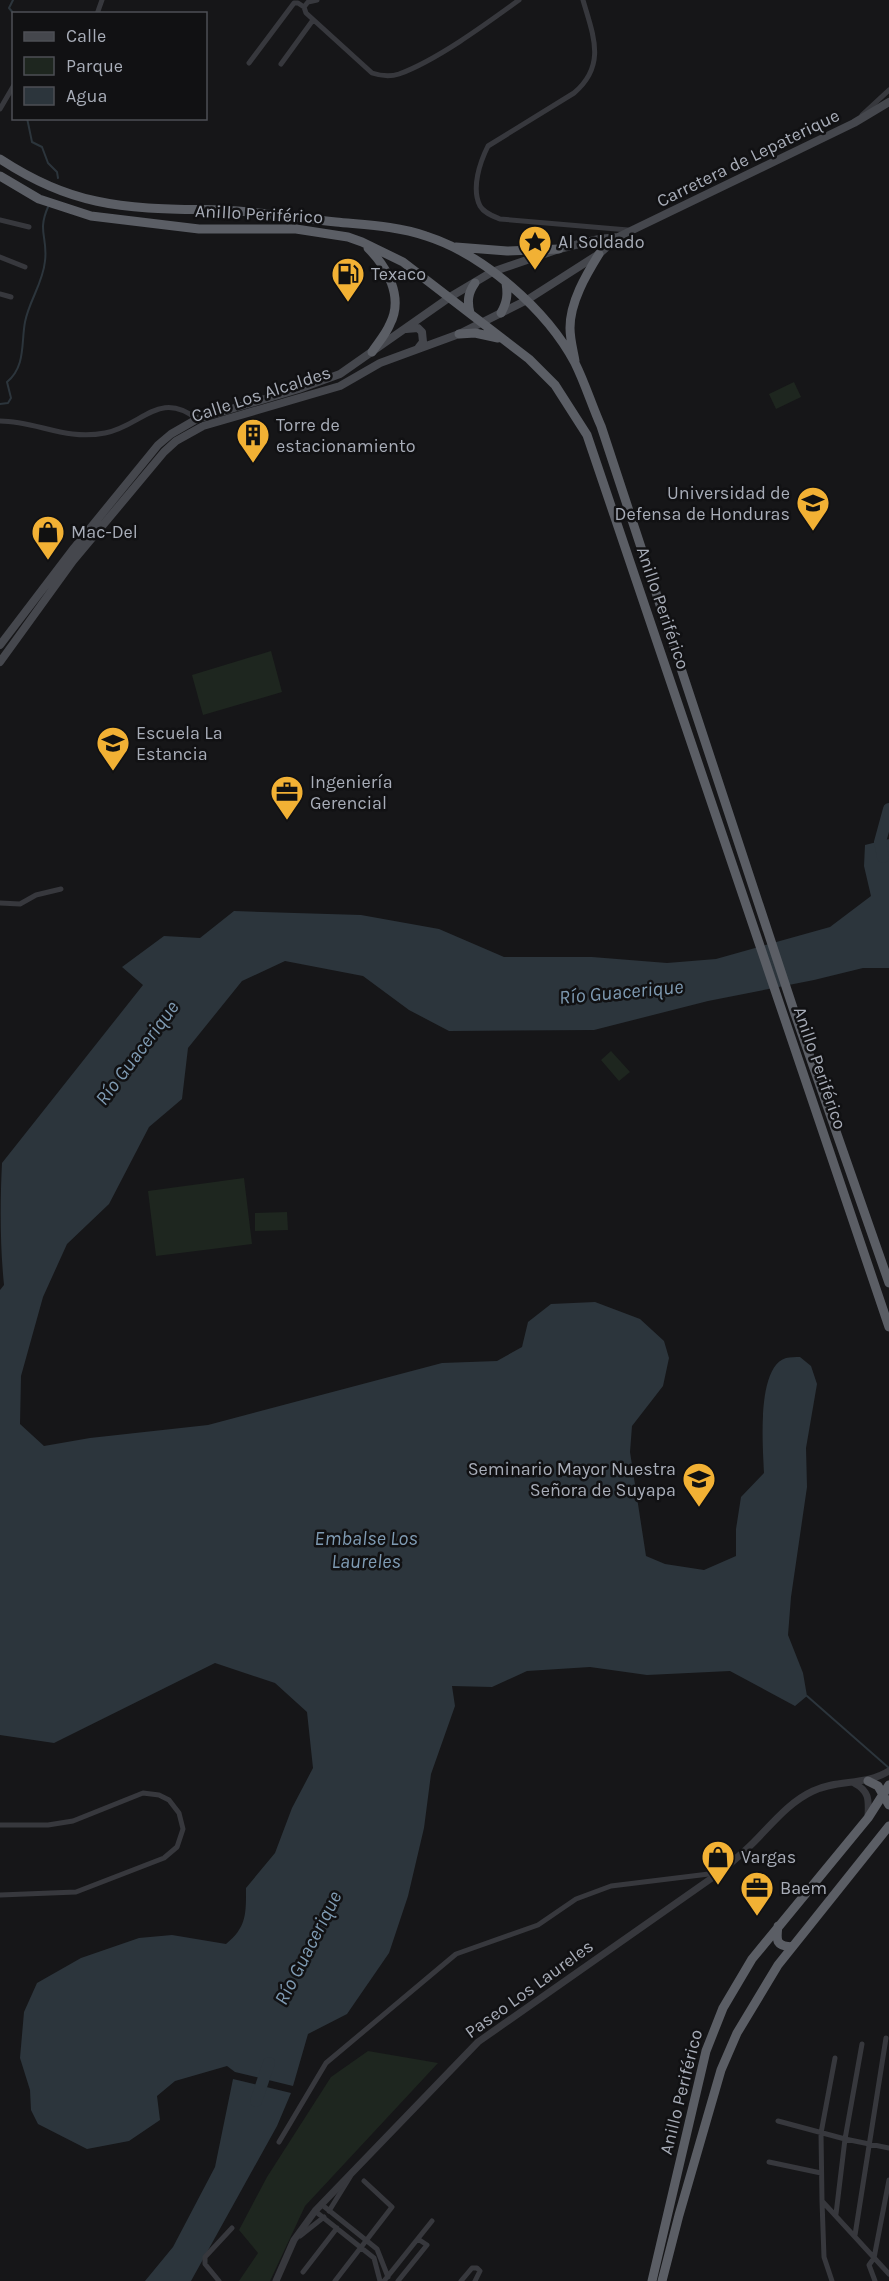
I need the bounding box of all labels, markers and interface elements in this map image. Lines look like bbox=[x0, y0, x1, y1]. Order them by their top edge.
legend bbox=[12, 12, 207, 120]
text: Calle bbox=[66, 25, 106, 47]
text: Parque bbox=[66, 55, 123, 77]
text: Agua bbox=[66, 85, 107, 107]
street label: Carretera de Lepaterique bbox=[653, 104, 843, 212]
street label: Anillo Periférico bbox=[194, 200, 324, 228]
place icon: Al Soldado bbox=[517, 224, 553, 271]
place label: Al Soldado bbox=[558, 231, 645, 253]
fuel station icon: Texaco bbox=[330, 256, 366, 303]
place label: Texaco bbox=[371, 263, 426, 285]
street label: Calle Los Alcaldes bbox=[188, 361, 334, 427]
place label: Torre de estacionamiento bbox=[276, 414, 416, 457]
building icon: Torre de estacionamiento bbox=[235, 417, 271, 464]
place label: Universidad de Defensa de Honduras bbox=[615, 482, 790, 525]
school or university icon: Universidad de Defensa de Honduras bbox=[795, 485, 831, 532]
shop icon: Mac-Del bbox=[30, 514, 66, 561]
place label: Mac-Del bbox=[71, 521, 138, 543]
street label: Anillo Periférico bbox=[632, 544, 694, 672]
place label: Escuela La Estancia bbox=[136, 722, 223, 765]
school or university icon: Escuela La Estancia bbox=[95, 725, 131, 772]
place label: Ingeniería Gerencial bbox=[310, 771, 393, 814]
office icon: Ingeniería Gerencial bbox=[269, 774, 305, 821]
water label: Río Guacerique bbox=[558, 975, 684, 1009]
water label: Río Guacerique bbox=[90, 996, 184, 1110]
street label: Anillo Periférico bbox=[789, 1004, 851, 1132]
place label: Seminario Mayor Nuestra Señora de Suyapa bbox=[468, 1458, 676, 1501]
school or university icon: Seminario Mayor Nuestra Señora de Suyapa bbox=[681, 1461, 717, 1508]
water label: Embalse Los Laureles bbox=[314, 1527, 418, 1573]
shop icon: Vargas bbox=[700, 1839, 736, 1886]
place label: Vargas bbox=[741, 1846, 796, 1868]
office icon: Baem bbox=[739, 1870, 775, 1917]
place label: Baem bbox=[780, 1877, 827, 1899]
water label: Río Guacerique bbox=[269, 1887, 347, 2009]
street label: Paseo Los Laureles bbox=[460, 1935, 598, 2043]
street label: Anillo Periférico bbox=[655, 2027, 707, 2157]

